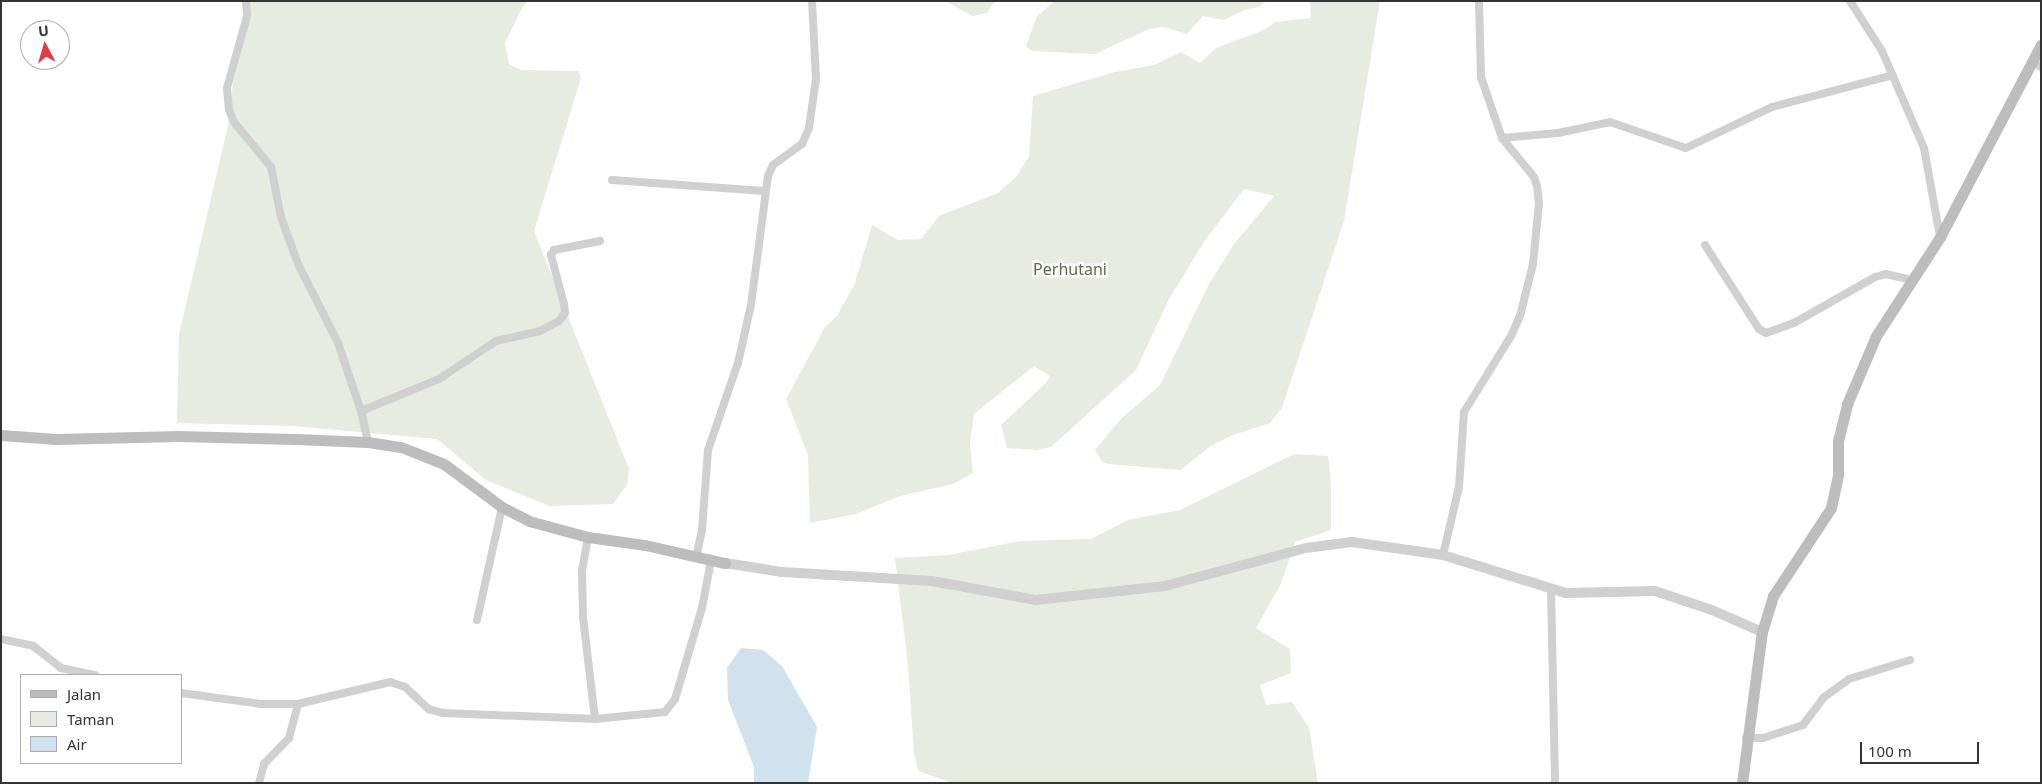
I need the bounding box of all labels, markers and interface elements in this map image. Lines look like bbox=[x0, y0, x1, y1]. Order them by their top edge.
north arrow bbox=[20, 20, 70, 70]
text: U bbox=[37, 21, 50, 41]
park label: Perhutani bbox=[1033, 259, 1107, 279]
legend bbox=[20, 674, 182, 764]
text: Jalan bbox=[67, 684, 101, 704]
text: Taman bbox=[67, 709, 114, 729]
scale bar bbox=[1862, 732, 1981, 764]
text: Air bbox=[67, 734, 87, 754]
text: 100 m bbox=[1868, 741, 1912, 761]

